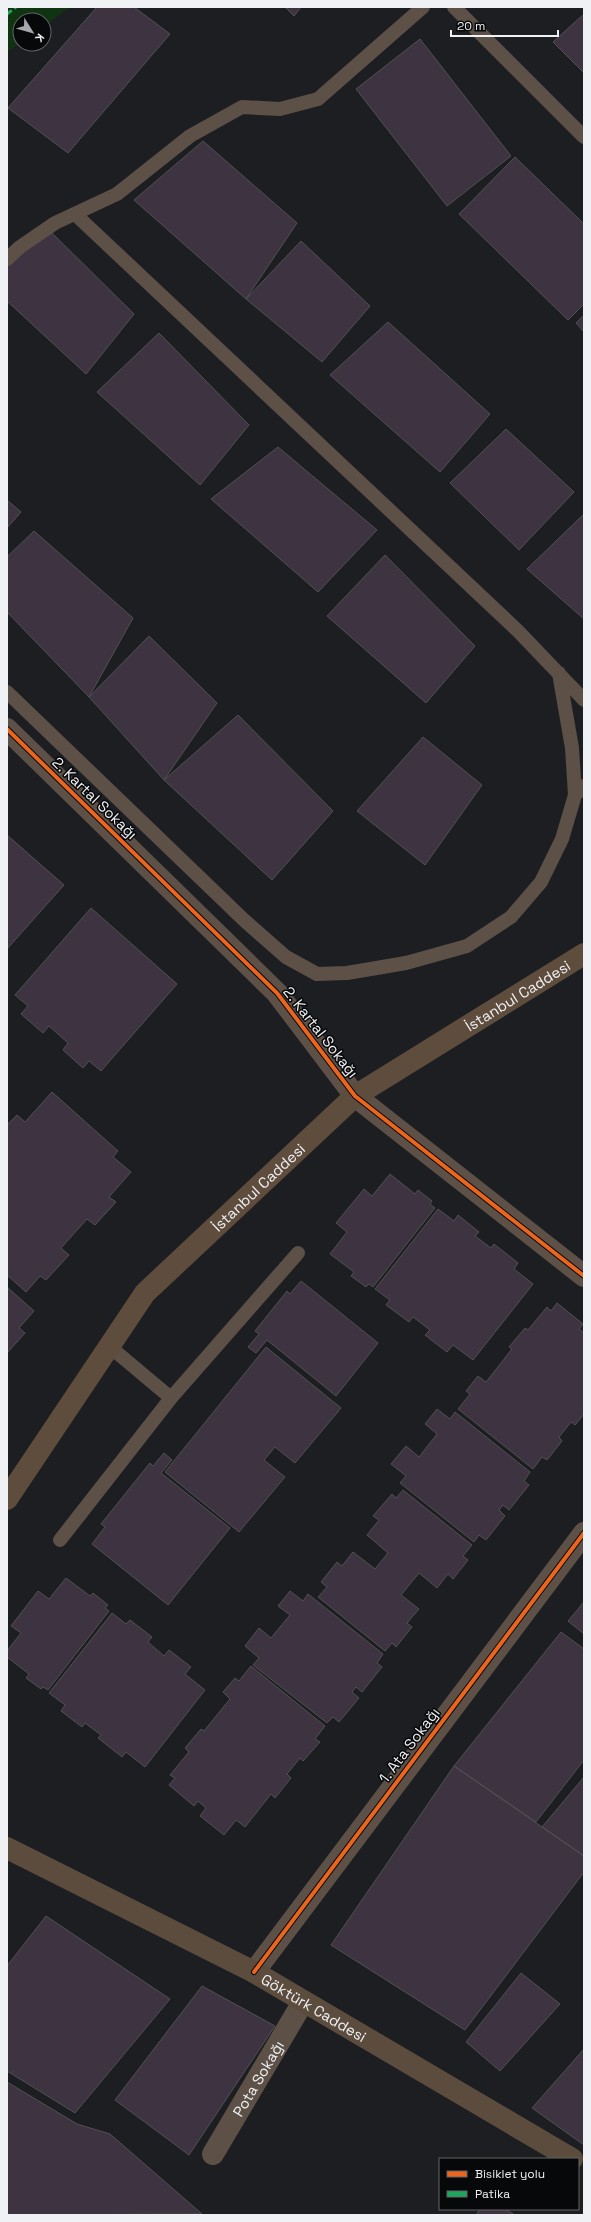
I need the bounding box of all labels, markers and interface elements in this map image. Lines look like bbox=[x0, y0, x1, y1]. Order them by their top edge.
north arrow bbox=[12, 12, 52, 52]
scale bar bbox=[451, 12, 558, 38]
text: 20 m bbox=[457, 18, 485, 34]
text: K bbox=[32, 31, 48, 45]
street label: 2. Kartal Sokağı bbox=[49, 753, 141, 843]
street label: İstanbul Caddesi bbox=[461, 955, 574, 1035]
street label: 2. Kartal Sokağı bbox=[279, 983, 363, 1081]
street label: İstanbul Caddesi bbox=[208, 1139, 308, 1235]
street label: 1. Ata Sokağı bbox=[374, 1703, 444, 1787]
street label: Göktürk Caddesi bbox=[258, 1969, 370, 2046]
street label: Pota Sokağı bbox=[228, 2037, 288, 2120]
legend bbox=[439, 2158, 579, 2210]
text: Bisiklet yolu bbox=[475, 2166, 545, 2182]
text: Patika bbox=[475, 2186, 510, 2202]

